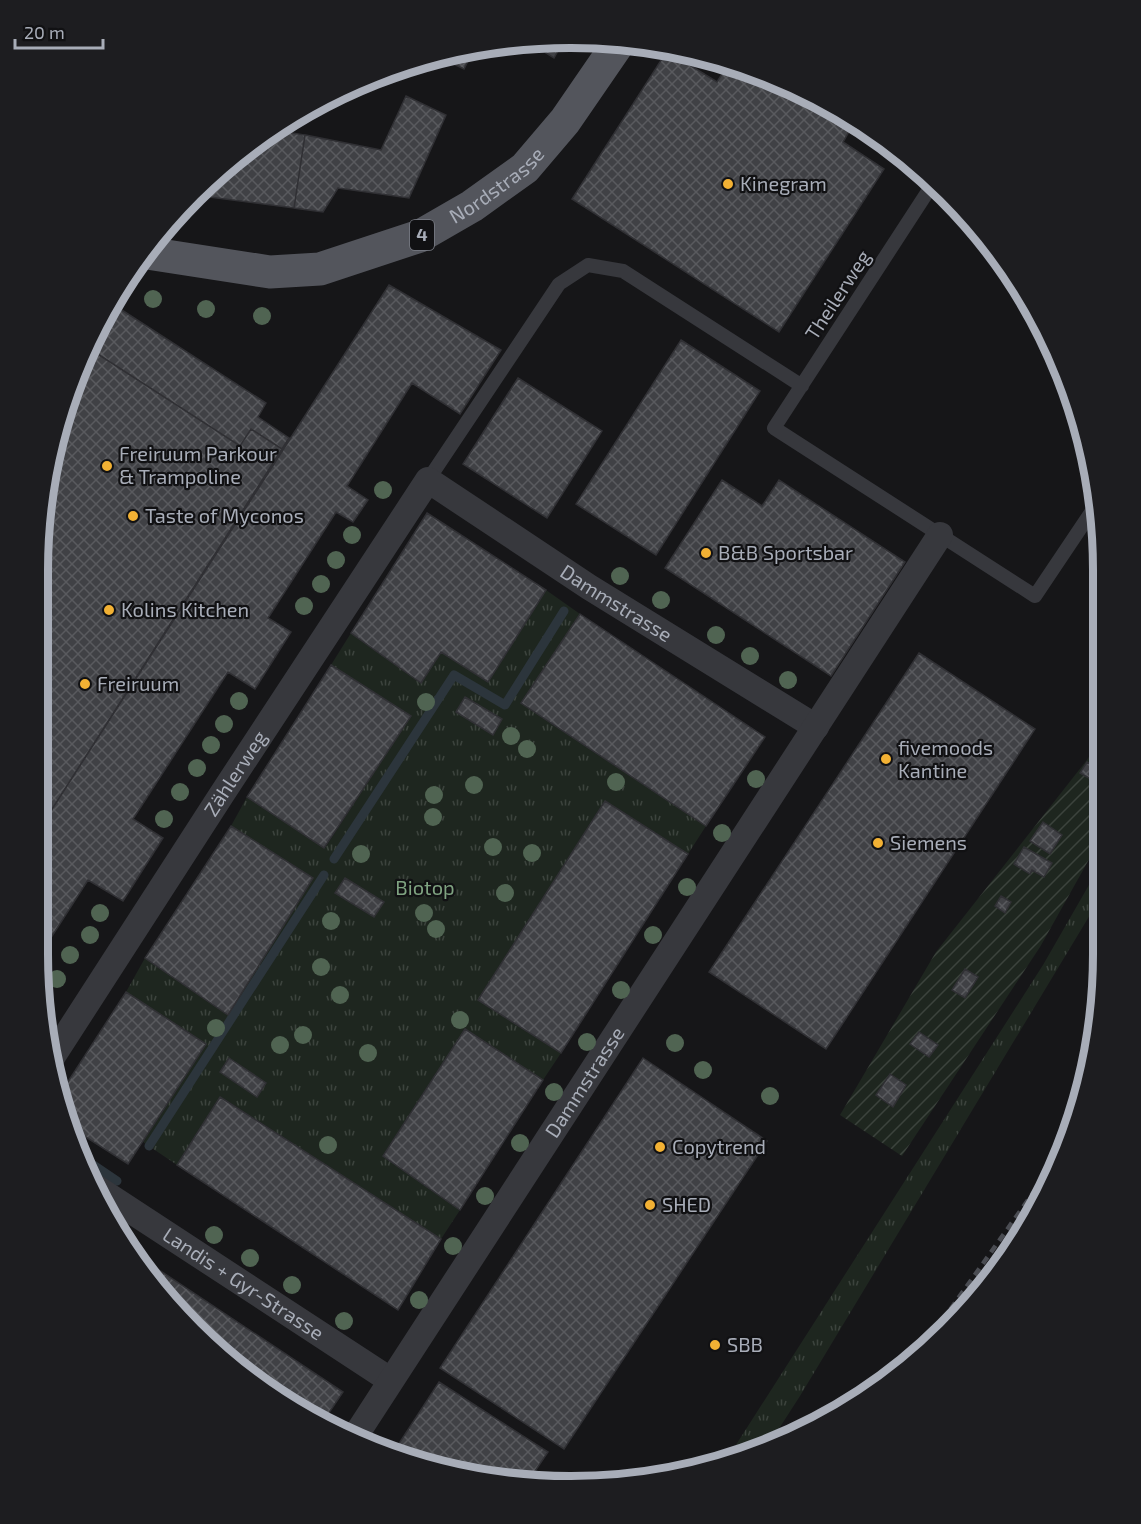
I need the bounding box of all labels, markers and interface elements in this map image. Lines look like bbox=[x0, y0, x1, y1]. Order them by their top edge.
scale bar bbox=[15, 12, 104, 50]
text: 20 m bbox=[24, 21, 65, 43]
street label: Nordstrasse bbox=[445, 142, 548, 228]
place label: Kinegram bbox=[740, 171, 827, 195]
marker: Kinegram bbox=[721, 177, 735, 191]
road number: 4 bbox=[410, 220, 434, 250]
street label: Theilerweg bbox=[799, 245, 875, 344]
place label: Freiruum Parkour & Trampoline bbox=[119, 441, 277, 488]
marker: Freiruum Parkour & Trampoline bbox=[100, 459, 114, 473]
place label: Taste of Myconos bbox=[145, 503, 304, 527]
marker: Taste of Myconos bbox=[126, 509, 140, 523]
place label: B&B Sportsbar bbox=[718, 540, 853, 564]
marker: B&B Sportsbar bbox=[699, 546, 713, 560]
street label: Dammstrasse bbox=[556, 559, 677, 646]
place label: Kolins Kitchen bbox=[121, 597, 249, 621]
marker: Kolins Kitchen bbox=[102, 603, 116, 617]
place label: Freiruum bbox=[97, 671, 179, 695]
marker: Freiruum bbox=[78, 677, 92, 691]
street label: Zählerweg bbox=[198, 726, 271, 820]
place label: fivemoods Kantine bbox=[898, 735, 993, 782]
marker: fivemoods Kantine bbox=[879, 752, 893, 766]
place label: Siemens bbox=[890, 830, 967, 854]
marker: Siemens bbox=[871, 836, 885, 850]
park label: Biotop bbox=[395, 875, 455, 899]
street label: Dammstrasse bbox=[539, 1022, 629, 1142]
place label: Copytrend bbox=[672, 1134, 766, 1158]
marker: Copytrend bbox=[653, 1140, 667, 1154]
place label: SHED bbox=[662, 1192, 711, 1216]
marker: SHED bbox=[643, 1198, 657, 1212]
street label: Landis + Gyr-Strasse bbox=[159, 1222, 329, 1344]
place label: SBB bbox=[727, 1332, 763, 1356]
marker: SBB bbox=[708, 1338, 722, 1352]

